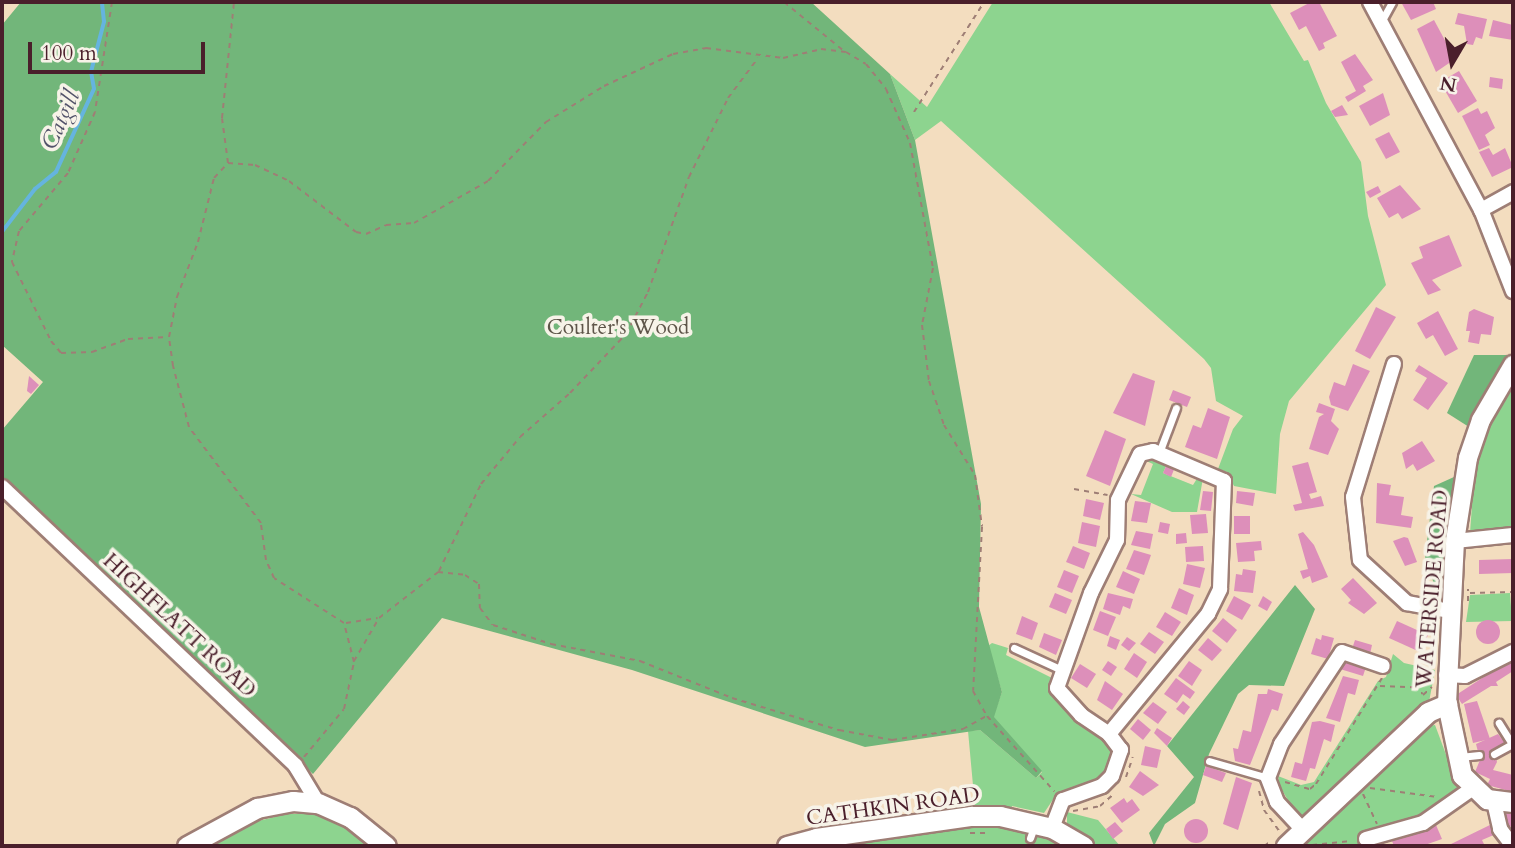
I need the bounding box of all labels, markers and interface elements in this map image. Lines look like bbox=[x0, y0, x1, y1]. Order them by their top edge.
scale bar bbox=[32, 28, 208, 72]
north arrow bbox=[1417, 28, 1487, 98]
text: 100 m bbox=[41, 39, 97, 68]
text: N bbox=[1438, 69, 1459, 98]
water label: Catgill bbox=[36, 86, 86, 154]
park label: Coulter's Wood bbox=[547, 315, 689, 341]
street label: WATERSIDE ROAD bbox=[1412, 489, 1454, 689]
street label: HIGHFLATT ROAD bbox=[97, 549, 261, 703]
street label: CATHKIN ROAD bbox=[805, 782, 981, 832]

